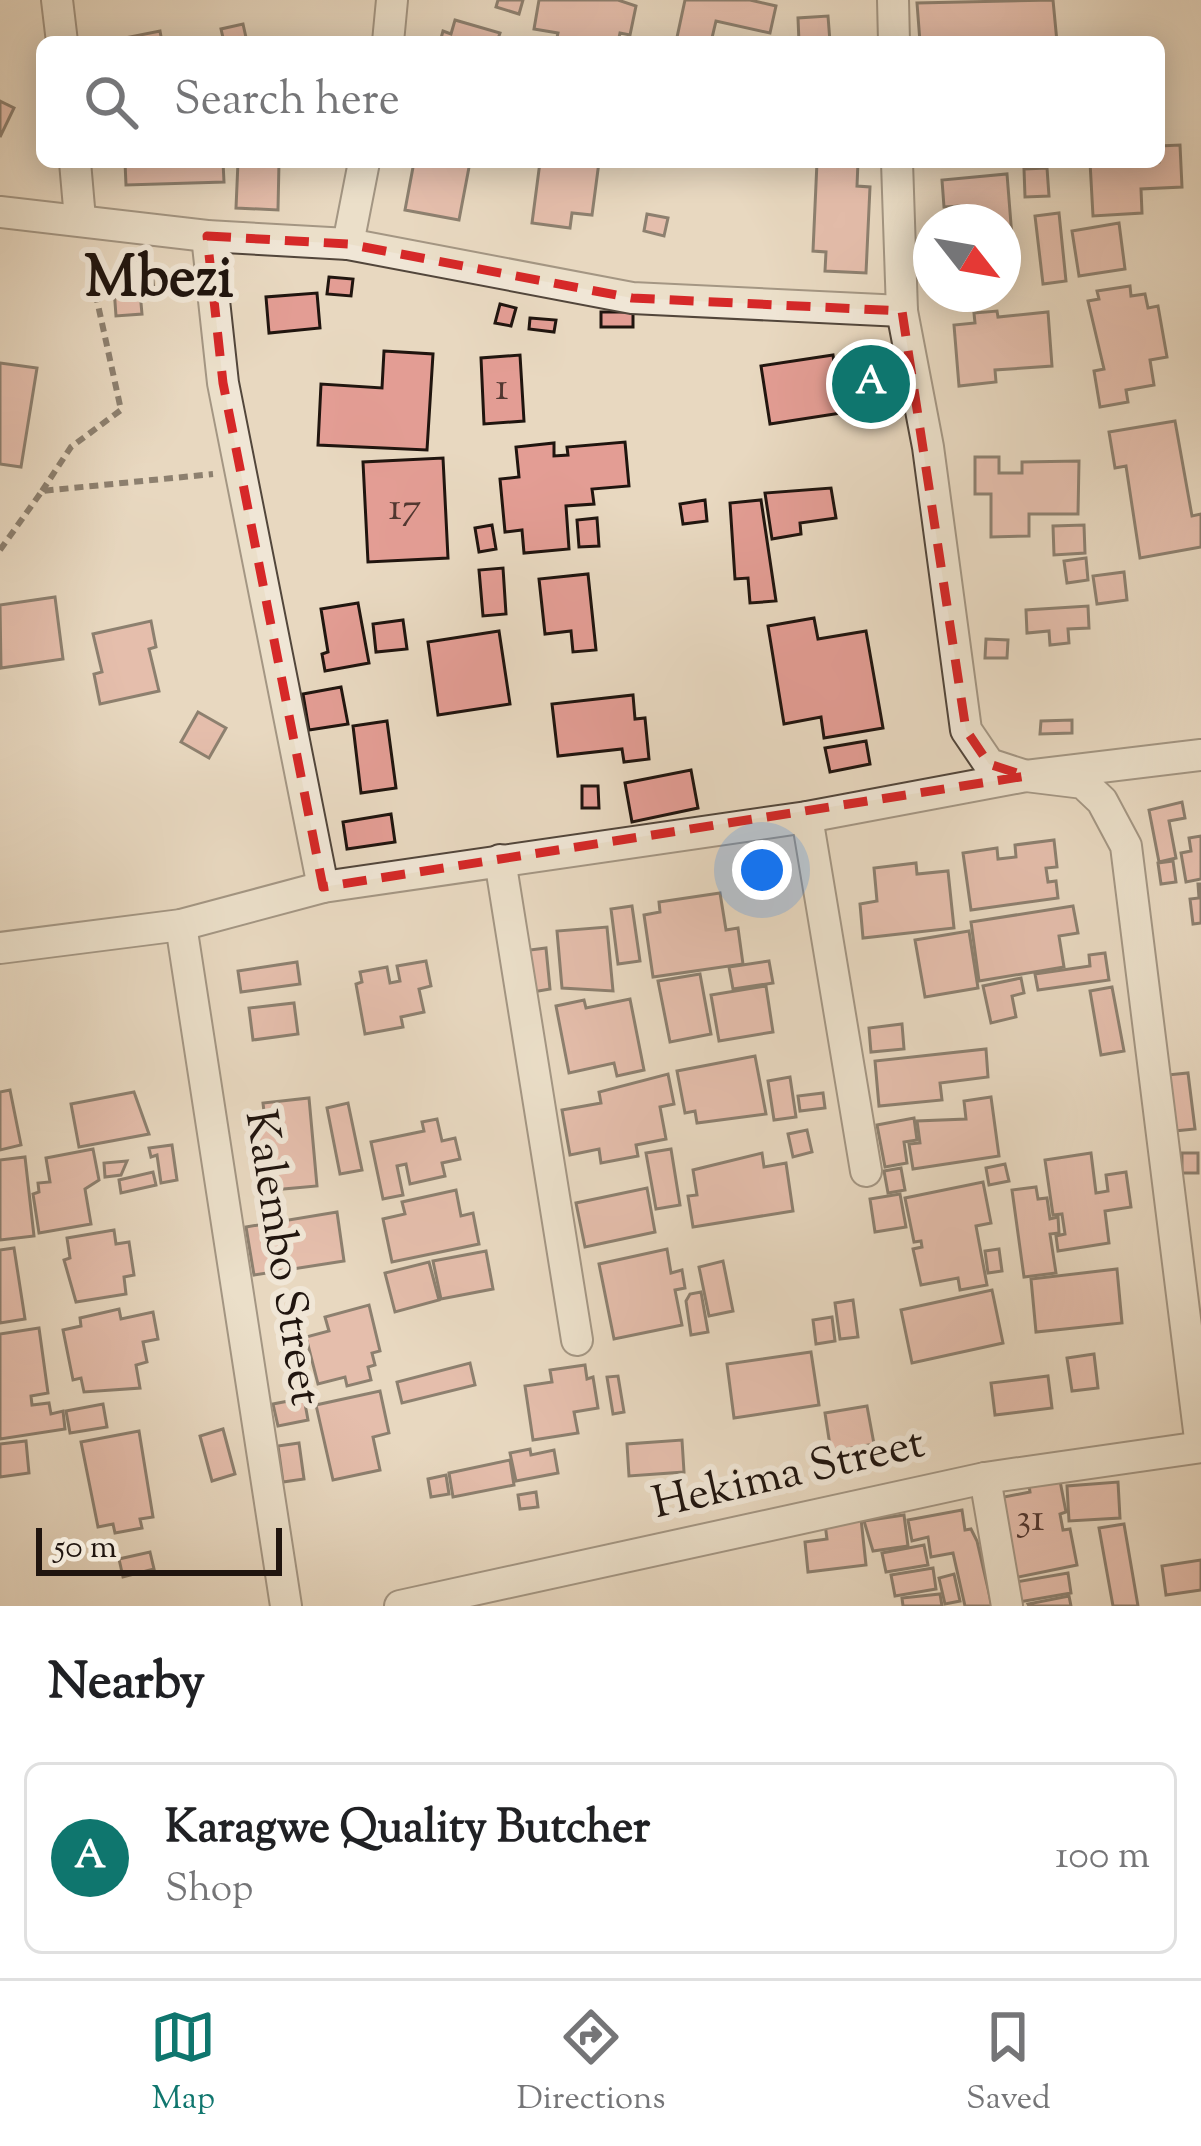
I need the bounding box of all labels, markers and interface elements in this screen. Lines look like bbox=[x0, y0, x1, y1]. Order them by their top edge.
search box bbox=[36, 36, 1165, 168]
icon: search bbox=[78, 69, 144, 135]
text: Search here bbox=[174, 70, 400, 135]
north arrow bbox=[913, 204, 1021, 312]
district label: Mbezi bbox=[85, 240, 233, 322]
pin: A bbox=[832, 339, 910, 429]
house number: 1 bbox=[495, 362, 509, 418]
house number: 17 bbox=[389, 482, 421, 538]
your location bbox=[732, 840, 792, 900]
street label: Kalembo Street bbox=[225, 1106, 335, 1410]
street label: Hekima Street bbox=[647, 1413, 931, 1539]
house number: 31 bbox=[1015, 1493, 1045, 1549]
scale bar bbox=[36, 1522, 282, 1575]
text: 50 m bbox=[54, 1525, 117, 1573]
text: Nearby bbox=[48, 1648, 205, 1721]
text: Karagwe Quality Butcher bbox=[165, 1798, 650, 1863]
text: A bbox=[74, 1830, 106, 1886]
text: 100 m bbox=[1055, 1830, 1150, 1886]
text: Shop bbox=[165, 1863, 253, 1919]
tab: Map bbox=[150, 2004, 216, 2124]
tab: Directions bbox=[517, 2004, 666, 2124]
tab: Saved bbox=[966, 2004, 1051, 2124]

